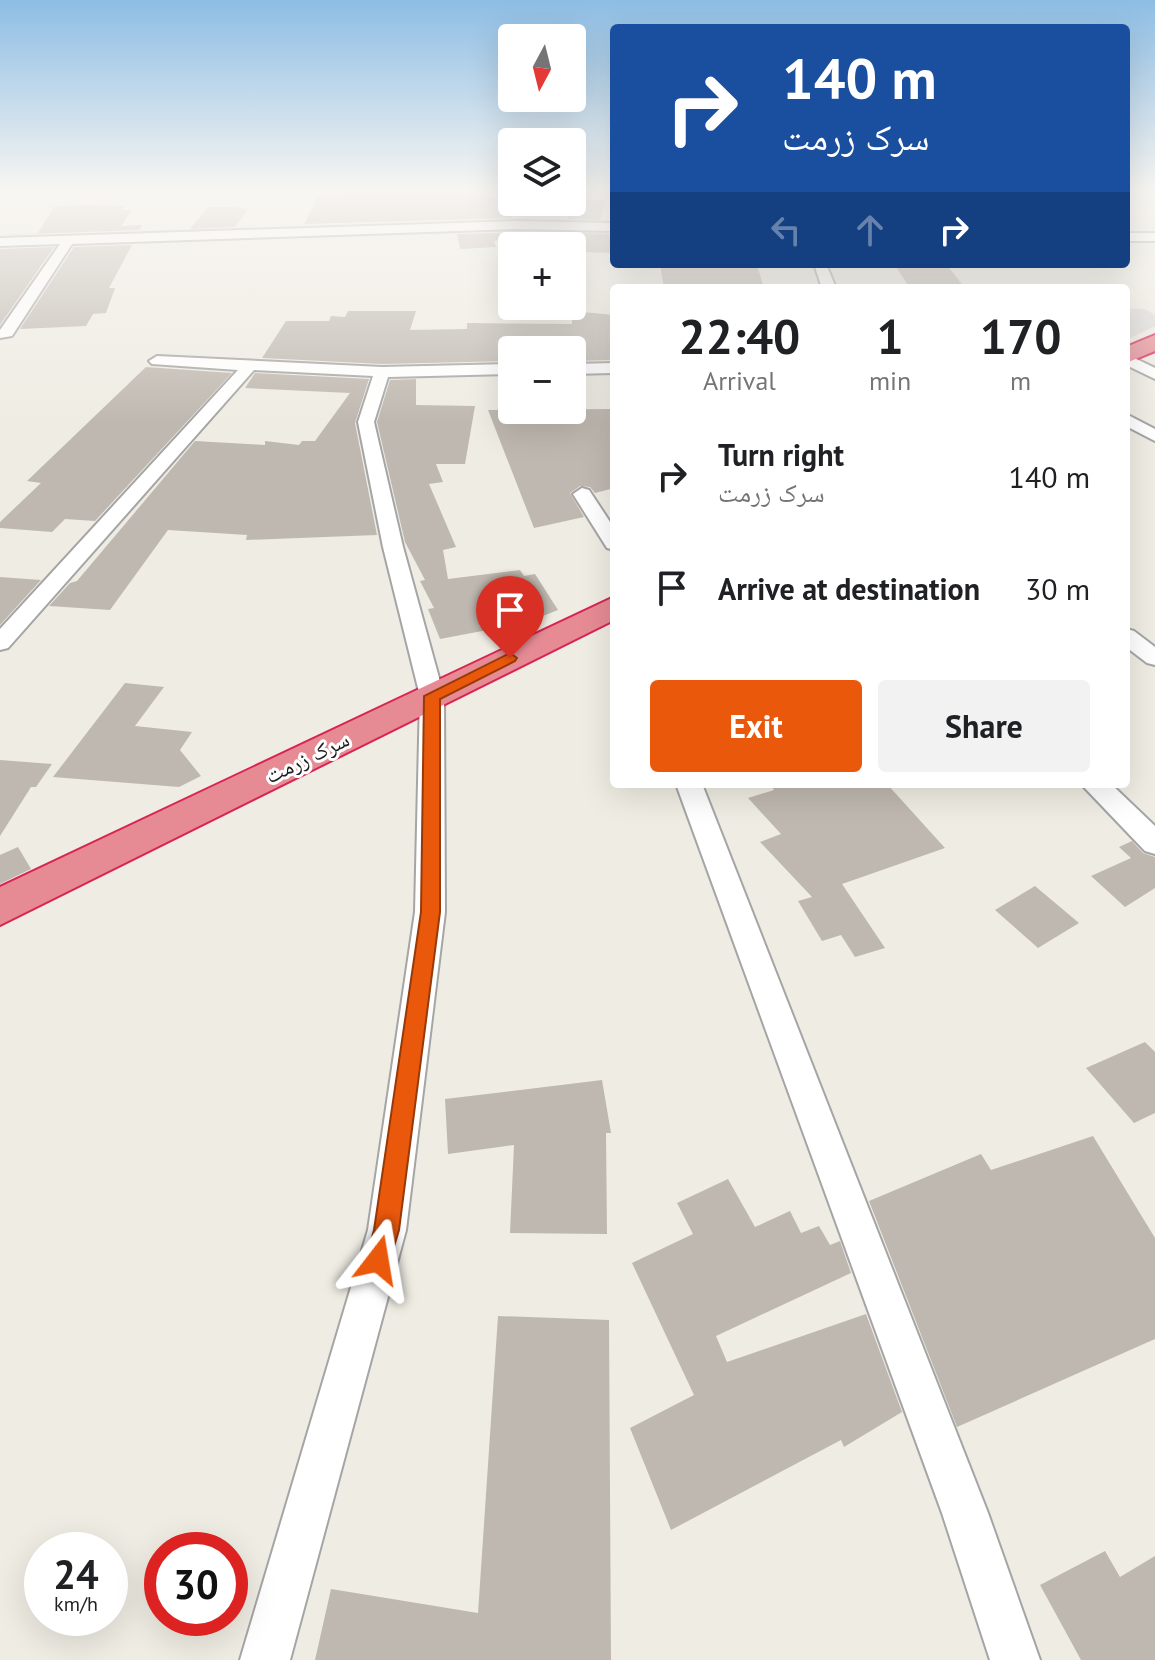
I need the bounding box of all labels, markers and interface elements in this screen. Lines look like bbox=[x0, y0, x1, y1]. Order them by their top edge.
north arrow bbox=[498, 24, 586, 112]
map controls bbox=[498, 24, 586, 424]
text: 140 m bbox=[782, 42, 937, 114]
icon: right bbox=[650, 56, 754, 160]
text: سرک زرمت bbox=[782, 113, 929, 160]
button: layers bbox=[498, 128, 586, 216]
icon: left bbox=[764, 208, 808, 252]
icon: ahead bbox=[848, 208, 892, 252]
icon: right bbox=[932, 208, 976, 252]
button: + bbox=[498, 232, 586, 320]
text: 22:40 bbox=[679, 305, 800, 367]
text: 1 bbox=[876, 305, 904, 367]
text: 170 bbox=[980, 305, 1061, 367]
button: − bbox=[498, 336, 586, 424]
text: Arrival bbox=[703, 364, 776, 397]
text: min bbox=[869, 364, 911, 397]
text: m bbox=[1010, 364, 1031, 397]
text: Turn right bbox=[718, 435, 844, 474]
icon: right bbox=[650, 454, 694, 498]
text: 140 m bbox=[1009, 457, 1090, 496]
text: سرک زرمت bbox=[718, 476, 825, 509]
icon: arrive bbox=[650, 566, 694, 610]
text: Arrive at destination bbox=[718, 569, 980, 608]
text: 30 m bbox=[1025, 569, 1090, 608]
pin bbox=[476, 576, 544, 658]
icon: arrive bbox=[488, 588, 532, 632]
button: Exit bbox=[650, 680, 862, 772]
button: Share bbox=[878, 680, 1090, 772]
street label: سرک زرمت bbox=[260, 725, 354, 789]
position arrow bbox=[336, 1218, 420, 1302]
speed limit sign: 30 bbox=[144, 1532, 248, 1636]
text: 24 bbox=[53, 1548, 99, 1600]
text: km/h bbox=[54, 1591, 98, 1617]

